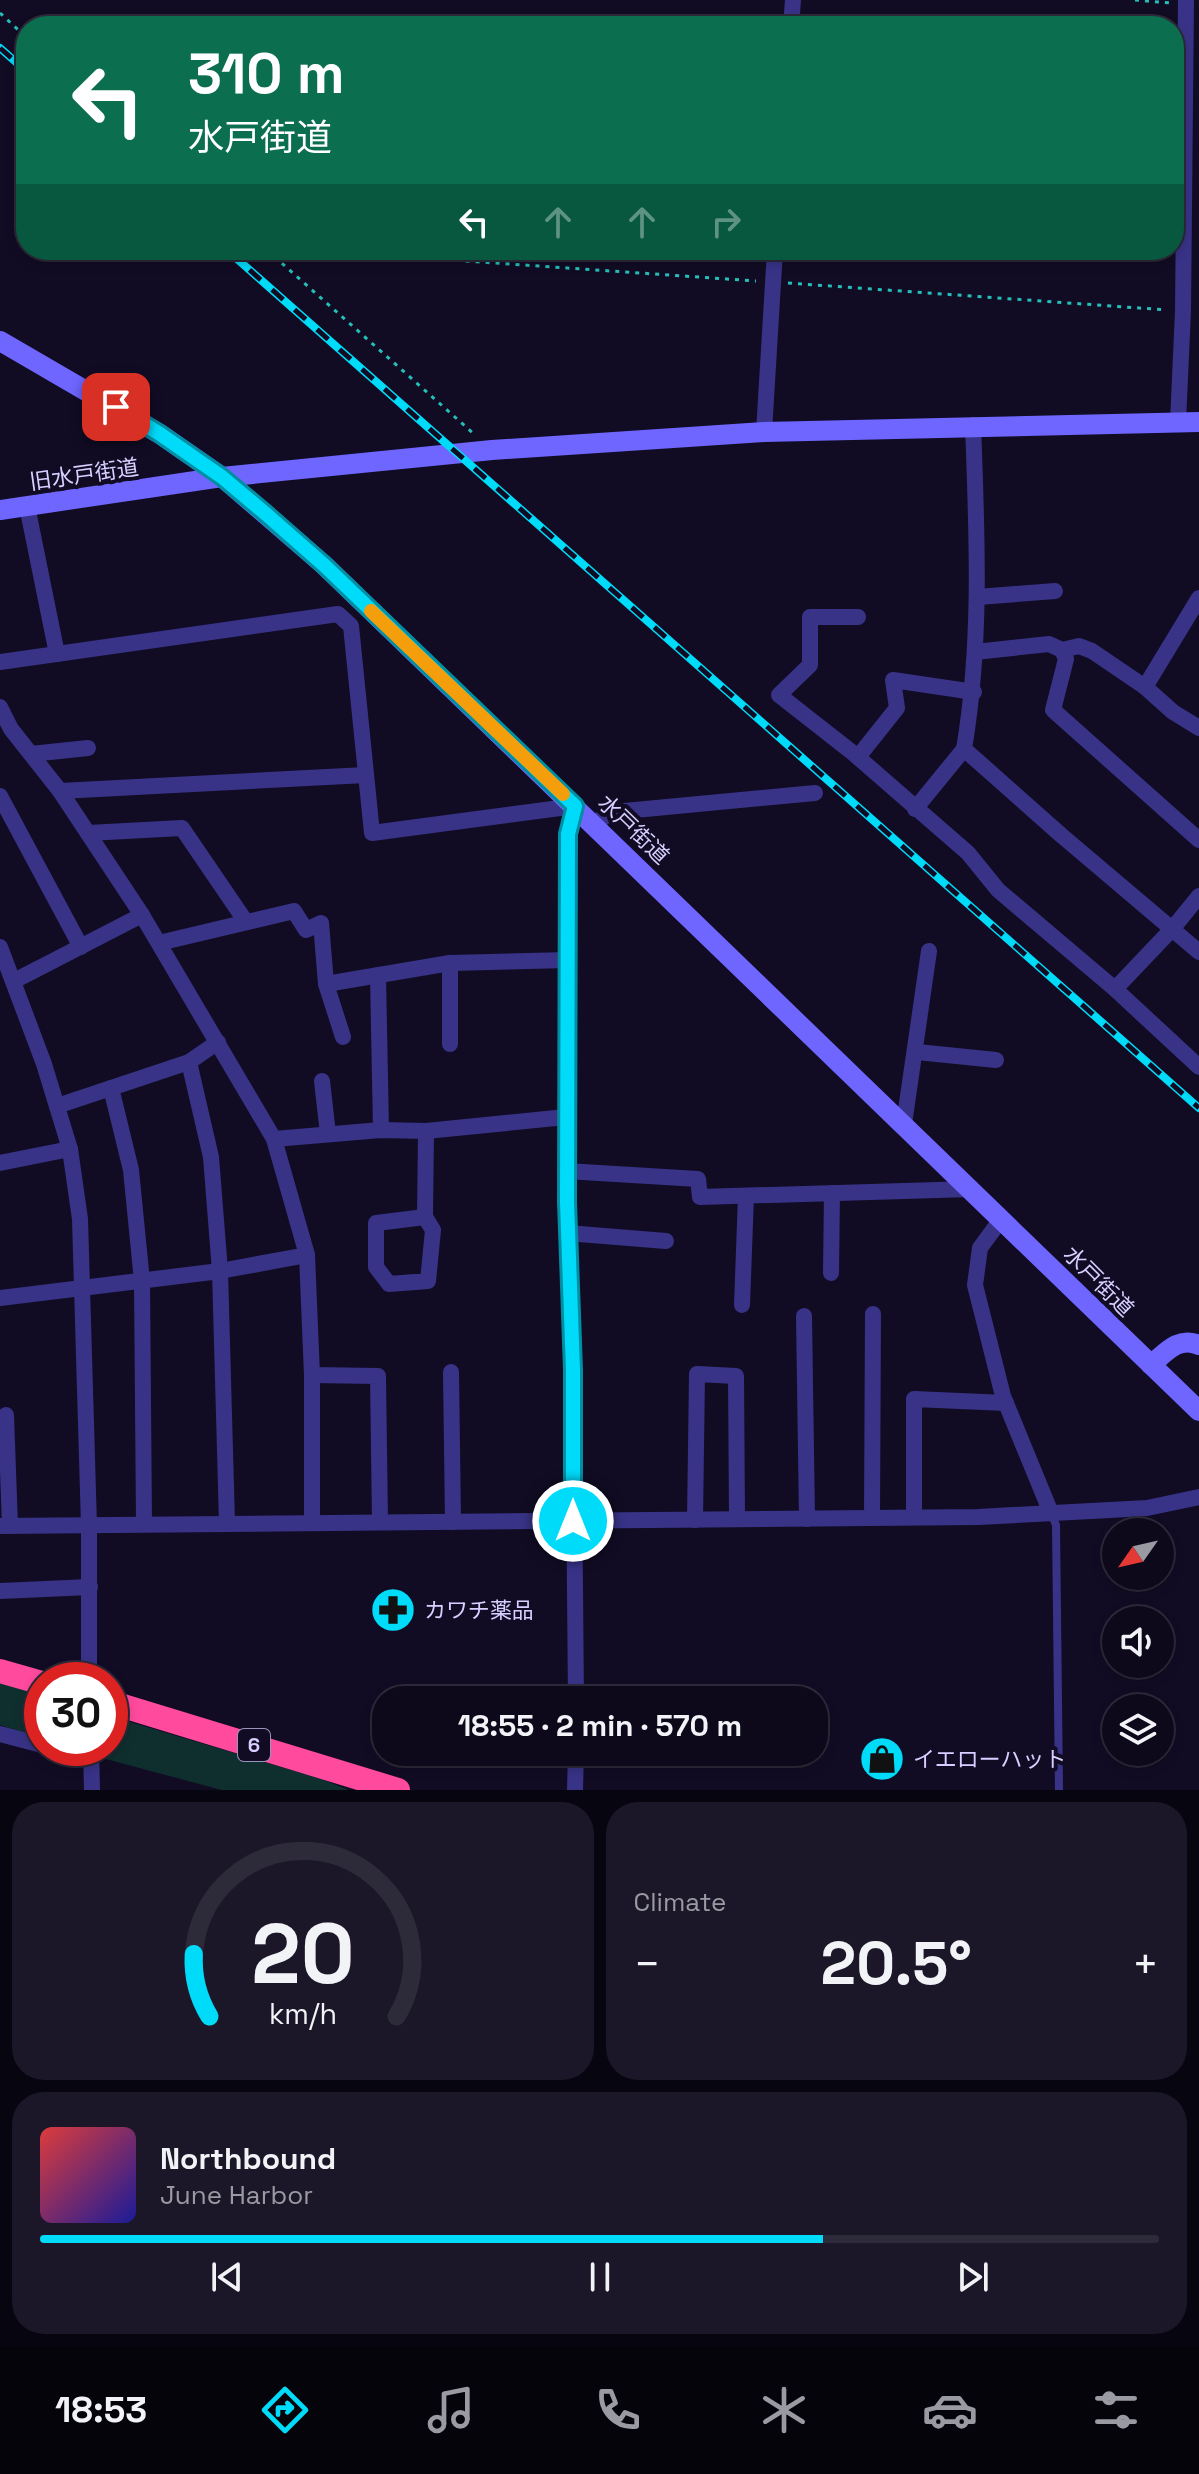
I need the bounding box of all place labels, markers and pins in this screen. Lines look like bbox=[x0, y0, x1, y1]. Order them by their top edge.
pin bbox=[82, 373, 150, 441]
pharmacy icon: カワチ薬品 bbox=[369, 1586, 417, 1634]
place label: カワチ薬品 bbox=[424, 1596, 534, 1624]
shop icon: イエローハット bbox=[858, 1735, 906, 1783]
place label: イエローハット bbox=[913, 1745, 1066, 1773]

